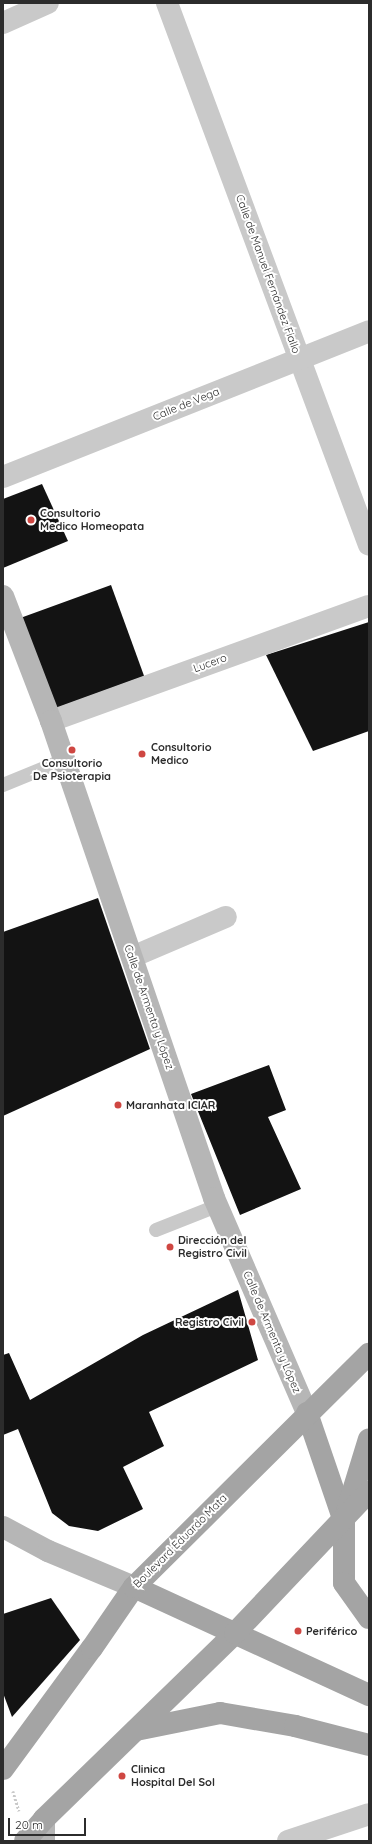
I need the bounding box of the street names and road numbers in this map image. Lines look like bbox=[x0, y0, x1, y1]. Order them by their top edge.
street label: Calle de Manuel Fernández Fiallo bbox=[233, 193, 303, 355]
street label: Calle de Vega bbox=[151, 385, 221, 423]
street label: Lucero bbox=[191, 651, 229, 675]
street label: Calle de Armenta y López bbox=[121, 943, 177, 1071]
street label: Calle de Armenta y López bbox=[240, 1269, 304, 1395]
street label: Boulevard Eduardo Mata bbox=[130, 1491, 230, 1591]

